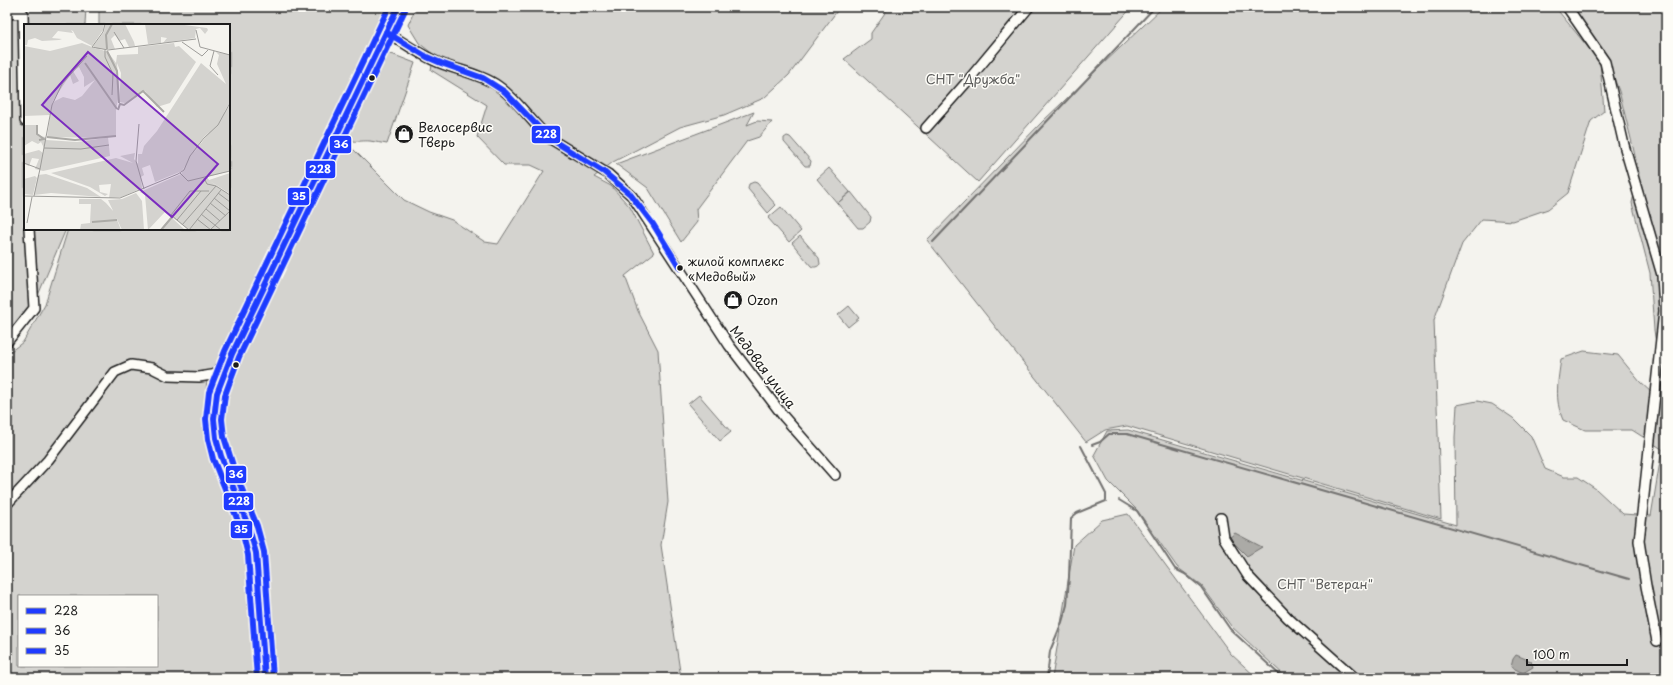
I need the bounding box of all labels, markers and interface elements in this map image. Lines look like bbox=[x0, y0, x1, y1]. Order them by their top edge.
inset map bbox=[24, 24, 230, 230]
park label: СНТ "Дружба" bbox=[926, 69, 1020, 88]
unlabelled marker bbox=[367, 73, 377, 83]
place label: Велосервис Тверь bbox=[418, 117, 493, 151]
shop icon: Велосервис Тверь bbox=[393, 123, 415, 145]
line badge: 228 bbox=[531, 125, 561, 144]
text: 228 bbox=[535, 125, 557, 142]
line badge: 36 bbox=[329, 135, 352, 154]
text: 36 bbox=[334, 135, 349, 152]
line badge: 228 bbox=[305, 160, 336, 179]
text: 228 bbox=[309, 160, 331, 177]
line badge: 35 bbox=[287, 187, 310, 206]
text: 35 bbox=[292, 187, 306, 204]
place label: жилой комплекс «Медовый» bbox=[688, 252, 784, 285]
marker: жилой комплекс «Медовый» bbox=[675, 263, 685, 273]
shop icon: Ozon bbox=[722, 289, 744, 311]
place label: Ozon bbox=[747, 290, 778, 309]
street label: Медовая улица bbox=[726, 321, 801, 413]
unlabelled marker bbox=[231, 360, 241, 370]
line badge: 36 bbox=[225, 465, 247, 484]
text: 36 bbox=[229, 465, 244, 482]
line badge: 228 bbox=[223, 492, 254, 511]
text: 228 bbox=[228, 492, 250, 509]
line badge: 35 bbox=[230, 520, 253, 539]
text: 35 bbox=[234, 520, 248, 537]
park label: СНТ "Ветеран" bbox=[1277, 574, 1373, 593]
legend bbox=[18, 595, 158, 667]
text: 228 bbox=[54, 601, 78, 619]
text: 36 bbox=[54, 621, 70, 639]
text: 35 bbox=[54, 641, 69, 659]
scale bar bbox=[1527, 641, 1627, 667]
text: 100 m bbox=[1533, 645, 1570, 663]

